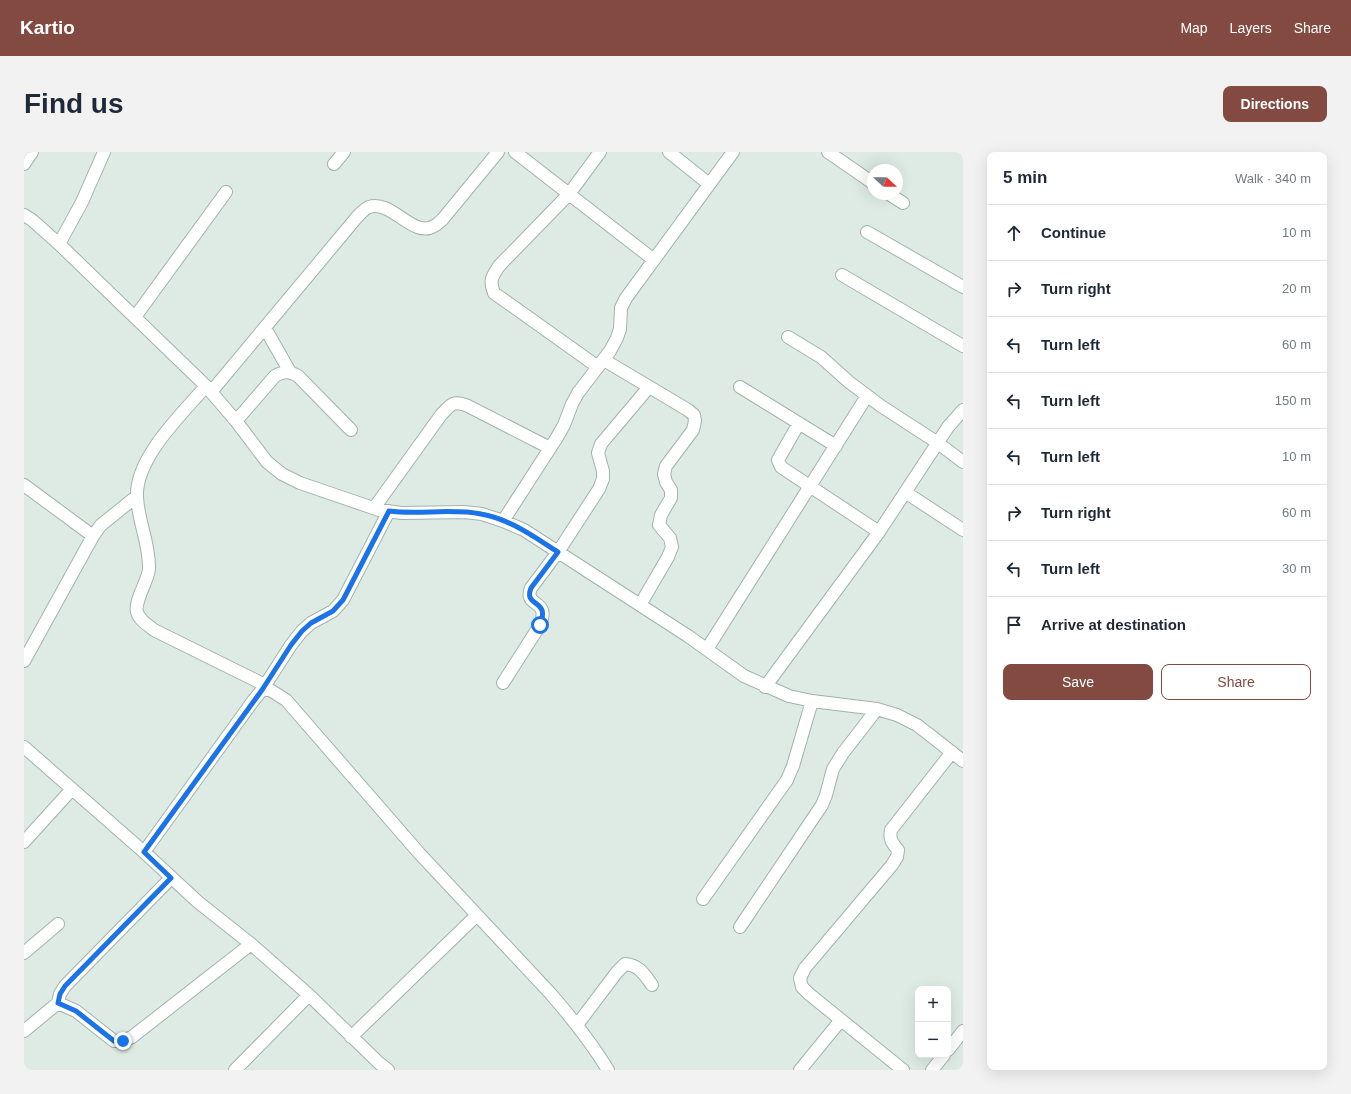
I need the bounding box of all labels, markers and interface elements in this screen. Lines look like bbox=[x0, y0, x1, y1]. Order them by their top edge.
text: Kartio bbox=[20, 17, 75, 38]
text: Map bbox=[1180, 20, 1208, 36]
text: Layers bbox=[1230, 20, 1272, 36]
text: Share bbox=[1294, 20, 1331, 36]
button: Directions bbox=[1223, 86, 1327, 122]
text: Find us bbox=[24, 88, 124, 119]
north arrow bbox=[867, 164, 903, 200]
text: 5 min bbox=[1003, 168, 1047, 187]
text: Walk · 340 m bbox=[1235, 171, 1311, 186]
icon: ahead bbox=[1003, 222, 1025, 244]
text: Continue bbox=[1041, 224, 1106, 241]
text: 10 m bbox=[1282, 225, 1311, 240]
icon: right bbox=[1003, 278, 1025, 300]
text: Turn right bbox=[1041, 280, 1111, 297]
text: 20 m bbox=[1282, 281, 1311, 296]
icon: left bbox=[1003, 334, 1025, 356]
text: Turn left bbox=[1041, 336, 1100, 353]
text: 60 m bbox=[1282, 337, 1311, 352]
icon: left bbox=[1003, 390, 1025, 412]
text: Turn left bbox=[1041, 392, 1100, 409]
text: 150 m bbox=[1275, 393, 1311, 408]
icon: left bbox=[1003, 446, 1025, 468]
text: Turn left bbox=[1041, 448, 1100, 465]
text: 10 m bbox=[1282, 449, 1311, 464]
icon: right bbox=[1003, 502, 1025, 524]
text: Turn right bbox=[1041, 504, 1111, 521]
text: 60 m bbox=[1282, 505, 1311, 520]
icon: left bbox=[1003, 558, 1025, 580]
text: Turn left bbox=[1041, 560, 1100, 577]
text: 30 m bbox=[1282, 561, 1311, 576]
icon: arrive bbox=[1003, 614, 1025, 636]
route start bbox=[531, 616, 549, 634]
text: Arrive at destination bbox=[1041, 616, 1186, 633]
button: Save bbox=[1003, 664, 1153, 700]
button: Share bbox=[1161, 664, 1311, 700]
map controls bbox=[915, 986, 951, 1058]
button: + bbox=[915, 986, 951, 1022]
button: − bbox=[915, 1022, 951, 1058]
route end bbox=[114, 1032, 132, 1050]

